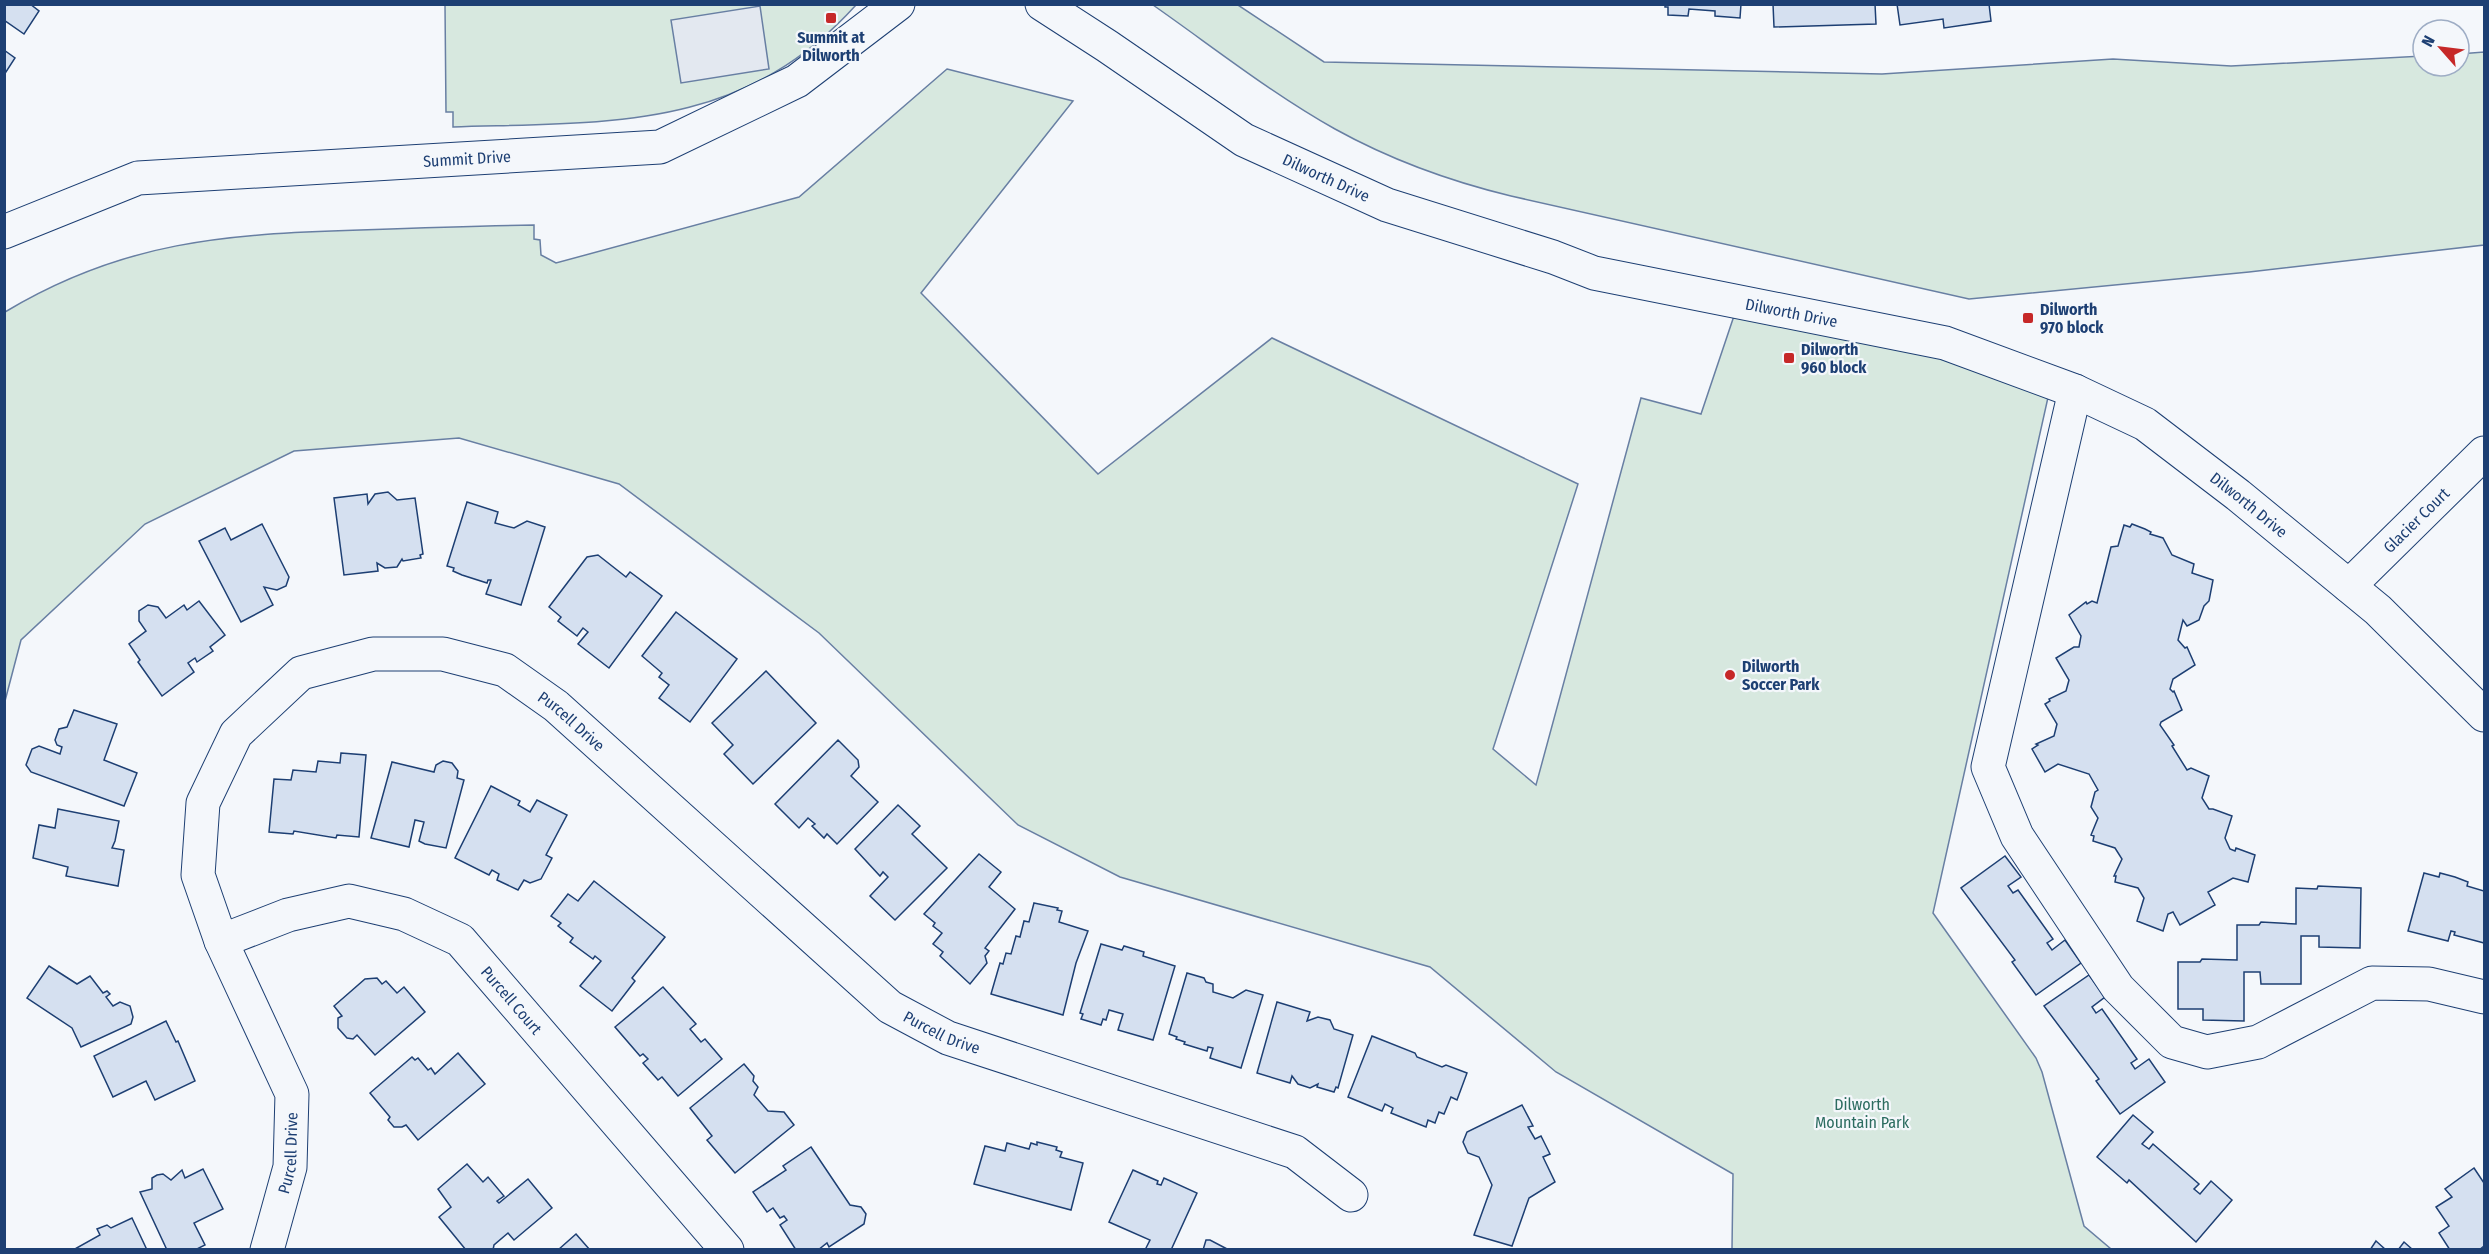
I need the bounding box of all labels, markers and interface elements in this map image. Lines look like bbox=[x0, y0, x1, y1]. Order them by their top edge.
marker: Summit at Dilworth bbox=[824, 11, 838, 25]
north arrow bbox=[2411, 18, 2471, 78]
place label: Summit at Dilworth bbox=[797, 28, 865, 65]
text: N bbox=[2418, 32, 2439, 50]
street label: Summit Drive bbox=[423, 147, 512, 171]
street label: Dilworth Drive bbox=[1280, 150, 1373, 206]
street label: Dilworth Drive bbox=[1744, 294, 1839, 331]
place label: Dilworth 970 block bbox=[2040, 300, 2104, 337]
marker: Dilworth 970 block bbox=[2021, 311, 2035, 325]
place label: Dilworth 960 block bbox=[1801, 340, 1867, 377]
marker: Dilworth 960 block bbox=[1782, 351, 1796, 365]
street label: Dilworth Drive bbox=[2206, 468, 2291, 542]
street label: Glacier Court bbox=[2379, 483, 2454, 557]
place label: Dilworth Soccer Park bbox=[1742, 657, 1820, 694]
marker: Dilworth Soccer Park bbox=[1723, 668, 1737, 682]
street label: Purcell Drive bbox=[534, 687, 609, 755]
street label: Purcell Court bbox=[477, 963, 546, 1039]
street label: Purcell Drive bbox=[900, 1007, 982, 1058]
park label: Dilworth Mountain Park bbox=[1815, 1095, 1910, 1132]
street label: Purcell Drive bbox=[274, 1112, 302, 1196]

